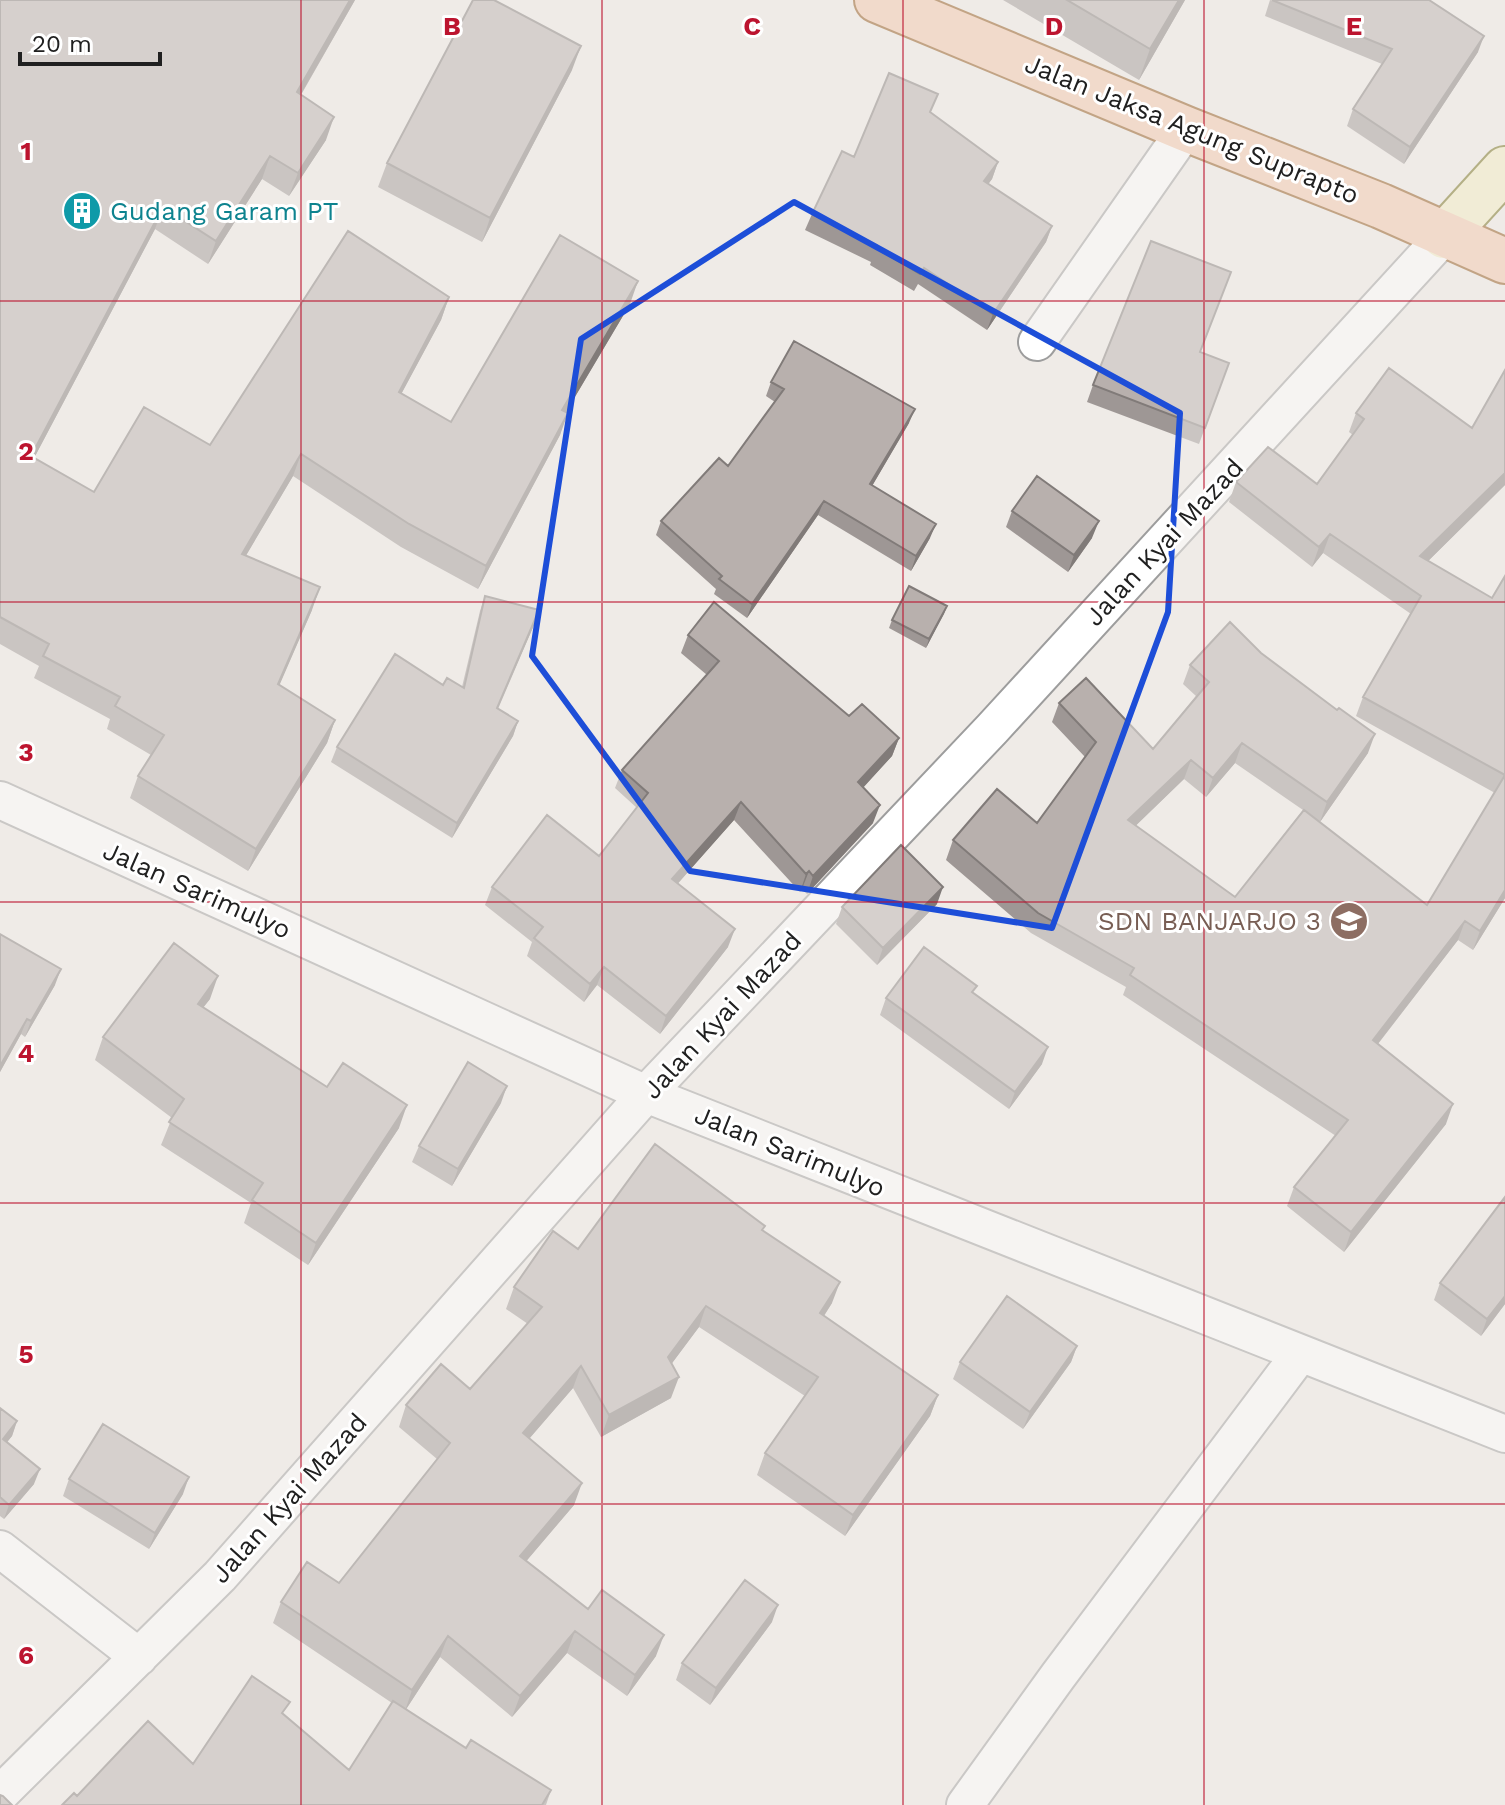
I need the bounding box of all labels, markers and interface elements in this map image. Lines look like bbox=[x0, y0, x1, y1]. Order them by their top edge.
text: B bbox=[443, 11, 461, 41]
text: C bbox=[743, 11, 761, 41]
text: D bbox=[1045, 11, 1063, 41]
text: E bbox=[1346, 11, 1362, 41]
scale bar bbox=[20, 16, 160, 66]
text: 20 m bbox=[32, 30, 92, 58]
street label: Jalan Jaksa Agung Suprapto bbox=[1021, 48, 1363, 210]
text: 1 bbox=[20, 136, 32, 166]
building icon: Gudang Garam PT bbox=[61, 190, 103, 232]
place label: Gudang Garam PT bbox=[110, 196, 338, 226]
text: 2 bbox=[18, 436, 34, 466]
street label: Jalan Kyai Mazad bbox=[1079, 452, 1249, 632]
text: 3 bbox=[18, 737, 34, 767]
street label: Jalan Sarimulyo bbox=[98, 835, 296, 945]
school or university icon: SDN BANJARJO 3 bbox=[1328, 900, 1370, 942]
place label: SDN BANJARJO 3 bbox=[1098, 906, 1321, 936]
street label: Jalan Kyai Mazad bbox=[637, 925, 807, 1105]
text: 4 bbox=[18, 1038, 35, 1068]
street label: Jalan Sarimulyo bbox=[691, 1099, 889, 1203]
text: 5 bbox=[18, 1339, 34, 1369]
street label: Jalan Kyai Mazad bbox=[205, 1407, 373, 1589]
text: 6 bbox=[18, 1640, 34, 1670]

